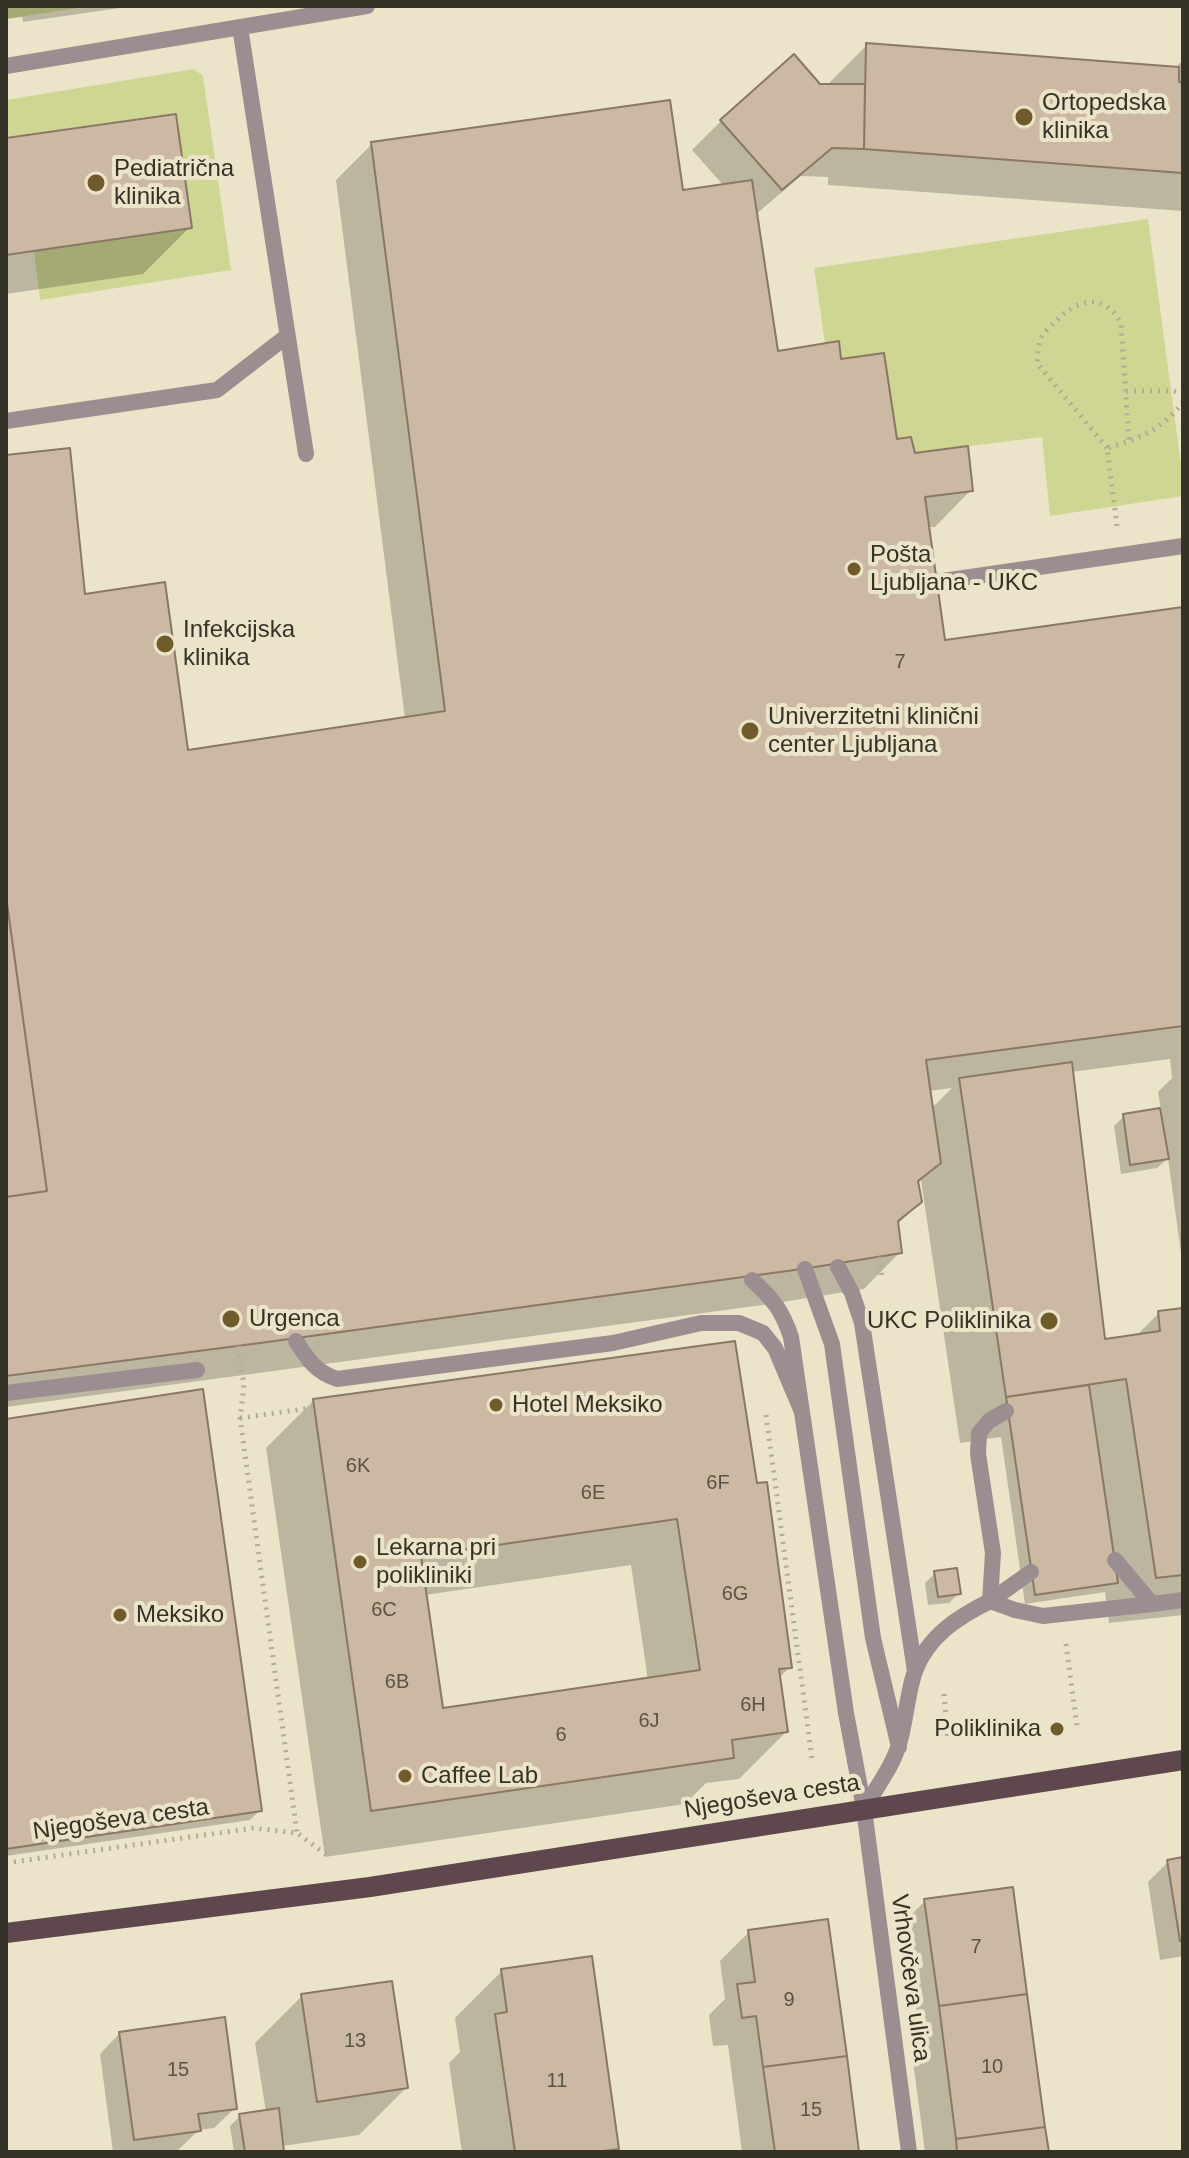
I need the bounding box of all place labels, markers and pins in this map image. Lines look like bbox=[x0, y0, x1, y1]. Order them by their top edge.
place label: Ortopedska klinika bbox=[1042, 89, 1166, 145]
marker: Ortopedska klinika bbox=[1013, 106, 1035, 128]
place label: Pediatrična klinika bbox=[114, 155, 234, 211]
marker: Pediatrična klinika bbox=[85, 172, 107, 194]
place label: Pošta Ljubljana - UKC bbox=[870, 541, 1038, 597]
marker: Pošta Ljubljana - UKC bbox=[845, 560, 863, 578]
place label: Infekcijska klinika bbox=[183, 616, 295, 672]
marker: Infekcijska klinika bbox=[154, 633, 176, 655]
place label: Univerzitetni klinični center Ljubljana bbox=[768, 703, 979, 759]
marker: Univerzitetni klinični center Ljubljana bbox=[739, 720, 761, 742]
place label: Urgenca bbox=[249, 1305, 340, 1333]
place label: UKC Poliklinika bbox=[867, 1307, 1031, 1335]
marker: Urgenca bbox=[220, 1308, 242, 1330]
marker: UKC Poliklinika bbox=[1038, 1310, 1060, 1332]
place label: Hotel Meksiko bbox=[512, 1391, 663, 1419]
marker: Hotel Meksiko bbox=[487, 1396, 505, 1414]
place label: Lekarna pri polikliniki bbox=[376, 1534, 496, 1590]
marker: Lekarna pri polikliniki bbox=[351, 1553, 369, 1571]
place label: Meksiko bbox=[136, 1601, 224, 1629]
marker: Meksiko bbox=[111, 1606, 129, 1624]
place label: Poliklinika bbox=[934, 1715, 1041, 1743]
marker: Poliklinika bbox=[1048, 1720, 1066, 1738]
place label: Caffee Lab bbox=[421, 1762, 538, 1790]
marker: Caffee Lab bbox=[396, 1767, 414, 1785]

